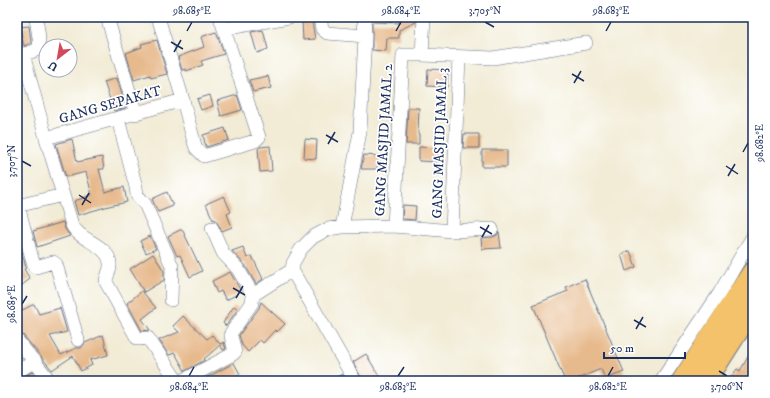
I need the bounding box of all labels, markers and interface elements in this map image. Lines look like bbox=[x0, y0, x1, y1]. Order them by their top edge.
text: 98.685°E bbox=[172, 5, 211, 17]
text: 98.684°E bbox=[381, 5, 420, 17]
text: 3.705°N bbox=[469, 5, 501, 17]
text: 98.683°E bbox=[592, 5, 629, 17]
north arrow bbox=[38, 38, 78, 78]
text: U bbox=[46, 57, 61, 74]
street label: GANG MASJID JAMAL 2 bbox=[371, 63, 397, 217]
street label: GANG MASJID JAMAL 3 bbox=[428, 67, 452, 219]
street label: GANG SEPAKAT bbox=[57, 82, 164, 128]
text: 98.682°E bbox=[754, 124, 766, 163]
text: 3.707°N bbox=[6, 145, 18, 177]
text: 98.685°E bbox=[6, 285, 18, 324]
scale bar bbox=[604, 334, 685, 360]
text: 50 m bbox=[610, 341, 634, 356]
text: 98.684°E bbox=[169, 381, 208, 393]
text: 98.683°E bbox=[379, 381, 416, 393]
text: 98.682°E bbox=[588, 381, 627, 393]
text: 3.706°N bbox=[711, 381, 743, 393]

